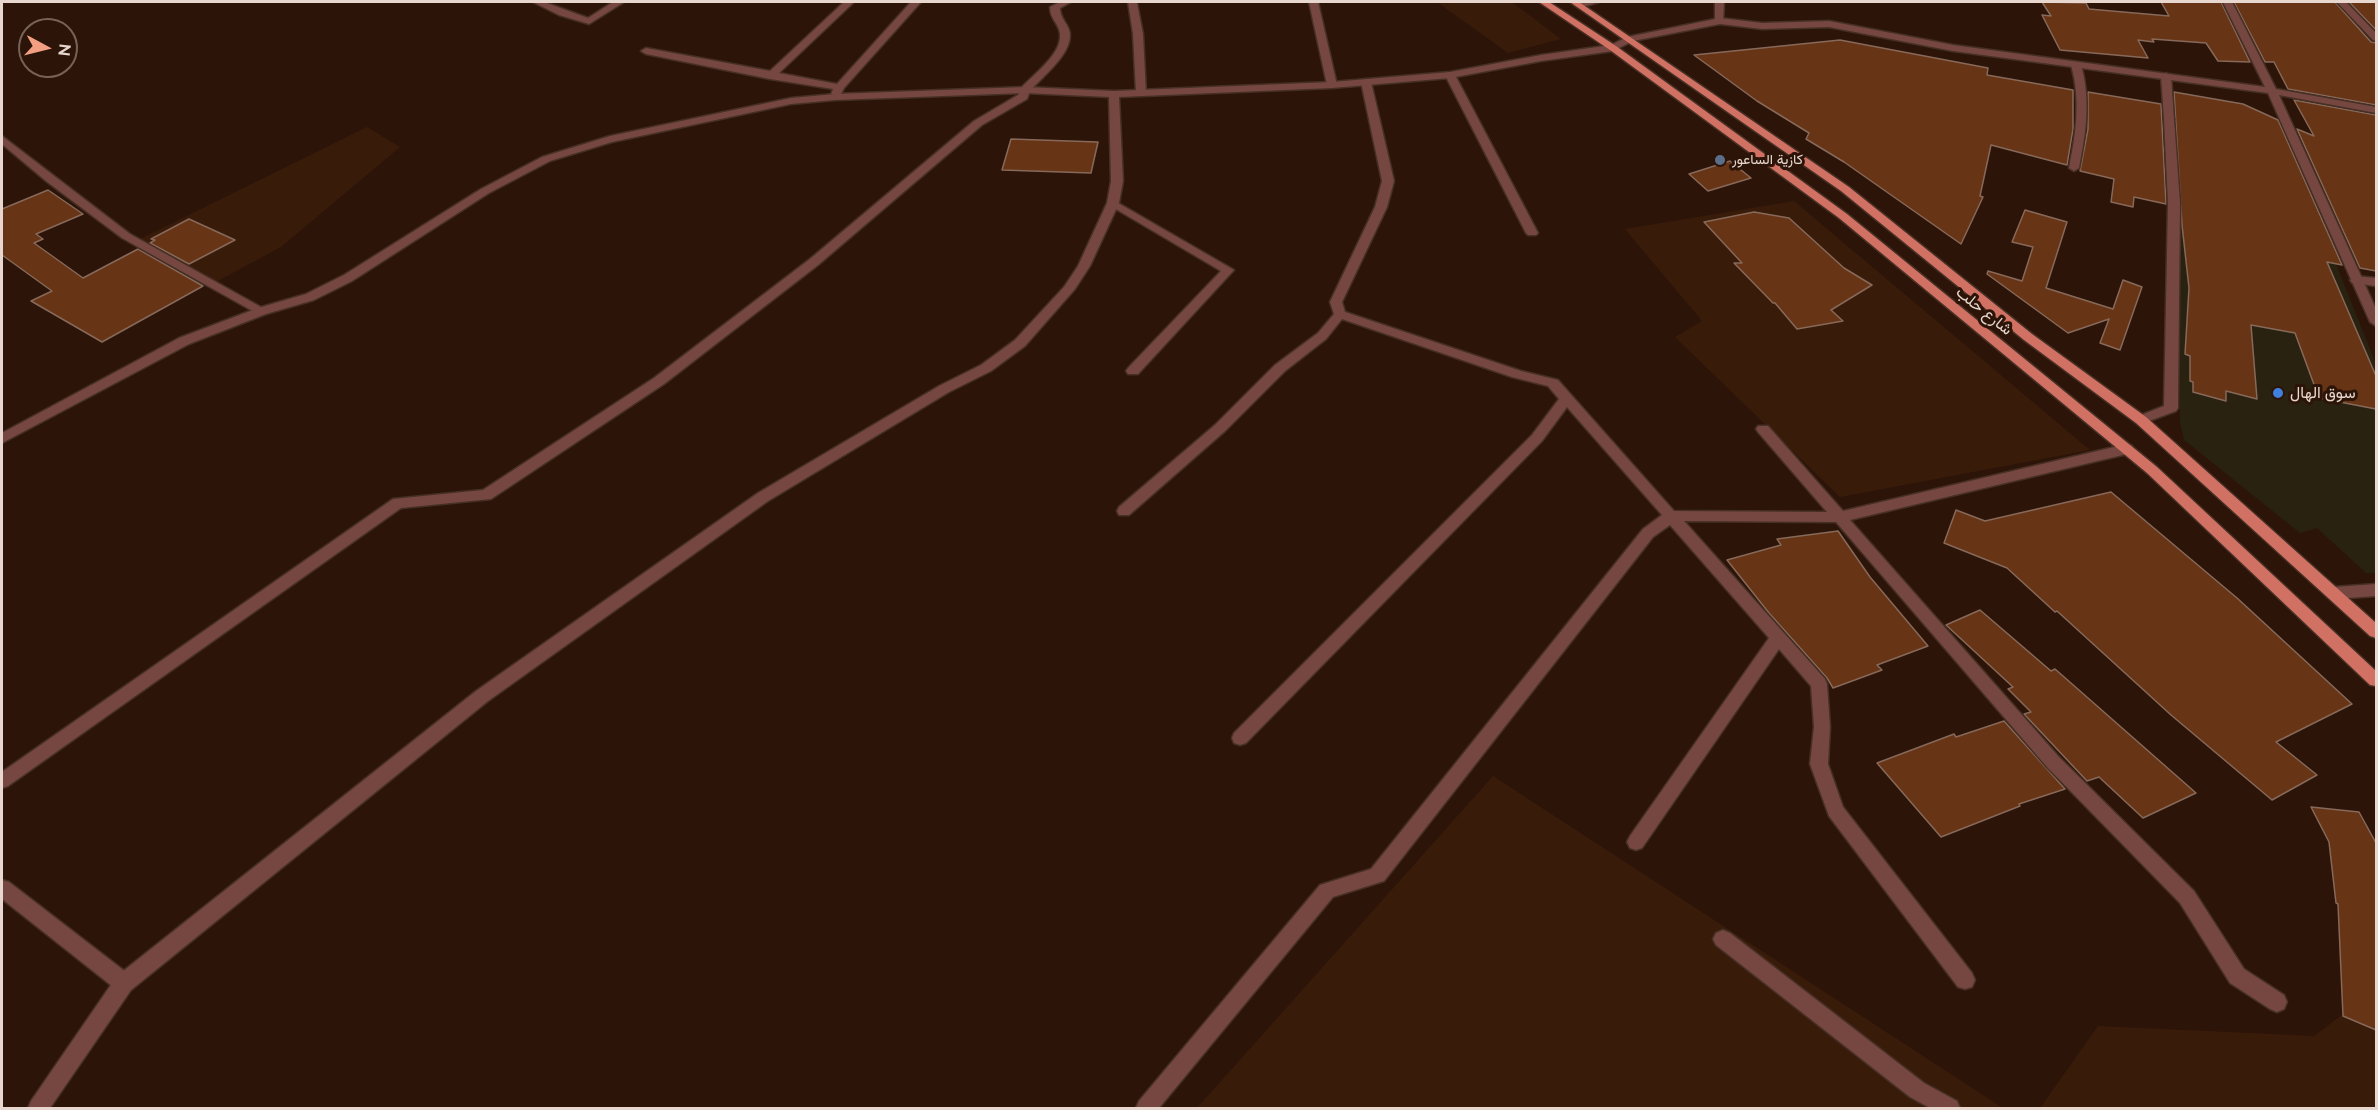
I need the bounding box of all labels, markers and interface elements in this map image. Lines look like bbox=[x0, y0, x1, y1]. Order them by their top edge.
north arrow bbox=[18, 18, 78, 78]
text: N bbox=[54, 43, 75, 57]
place label: كازية الساعور bbox=[1732, 152, 1803, 168]
marker: كازية الساعور bbox=[1713, 153, 1727, 167]
street label: شارع حلب bbox=[1952, 282, 2016, 340]
place label: سوق الهال bbox=[2290, 383, 2356, 403]
marker: سوق الهال bbox=[2271, 386, 2285, 400]

